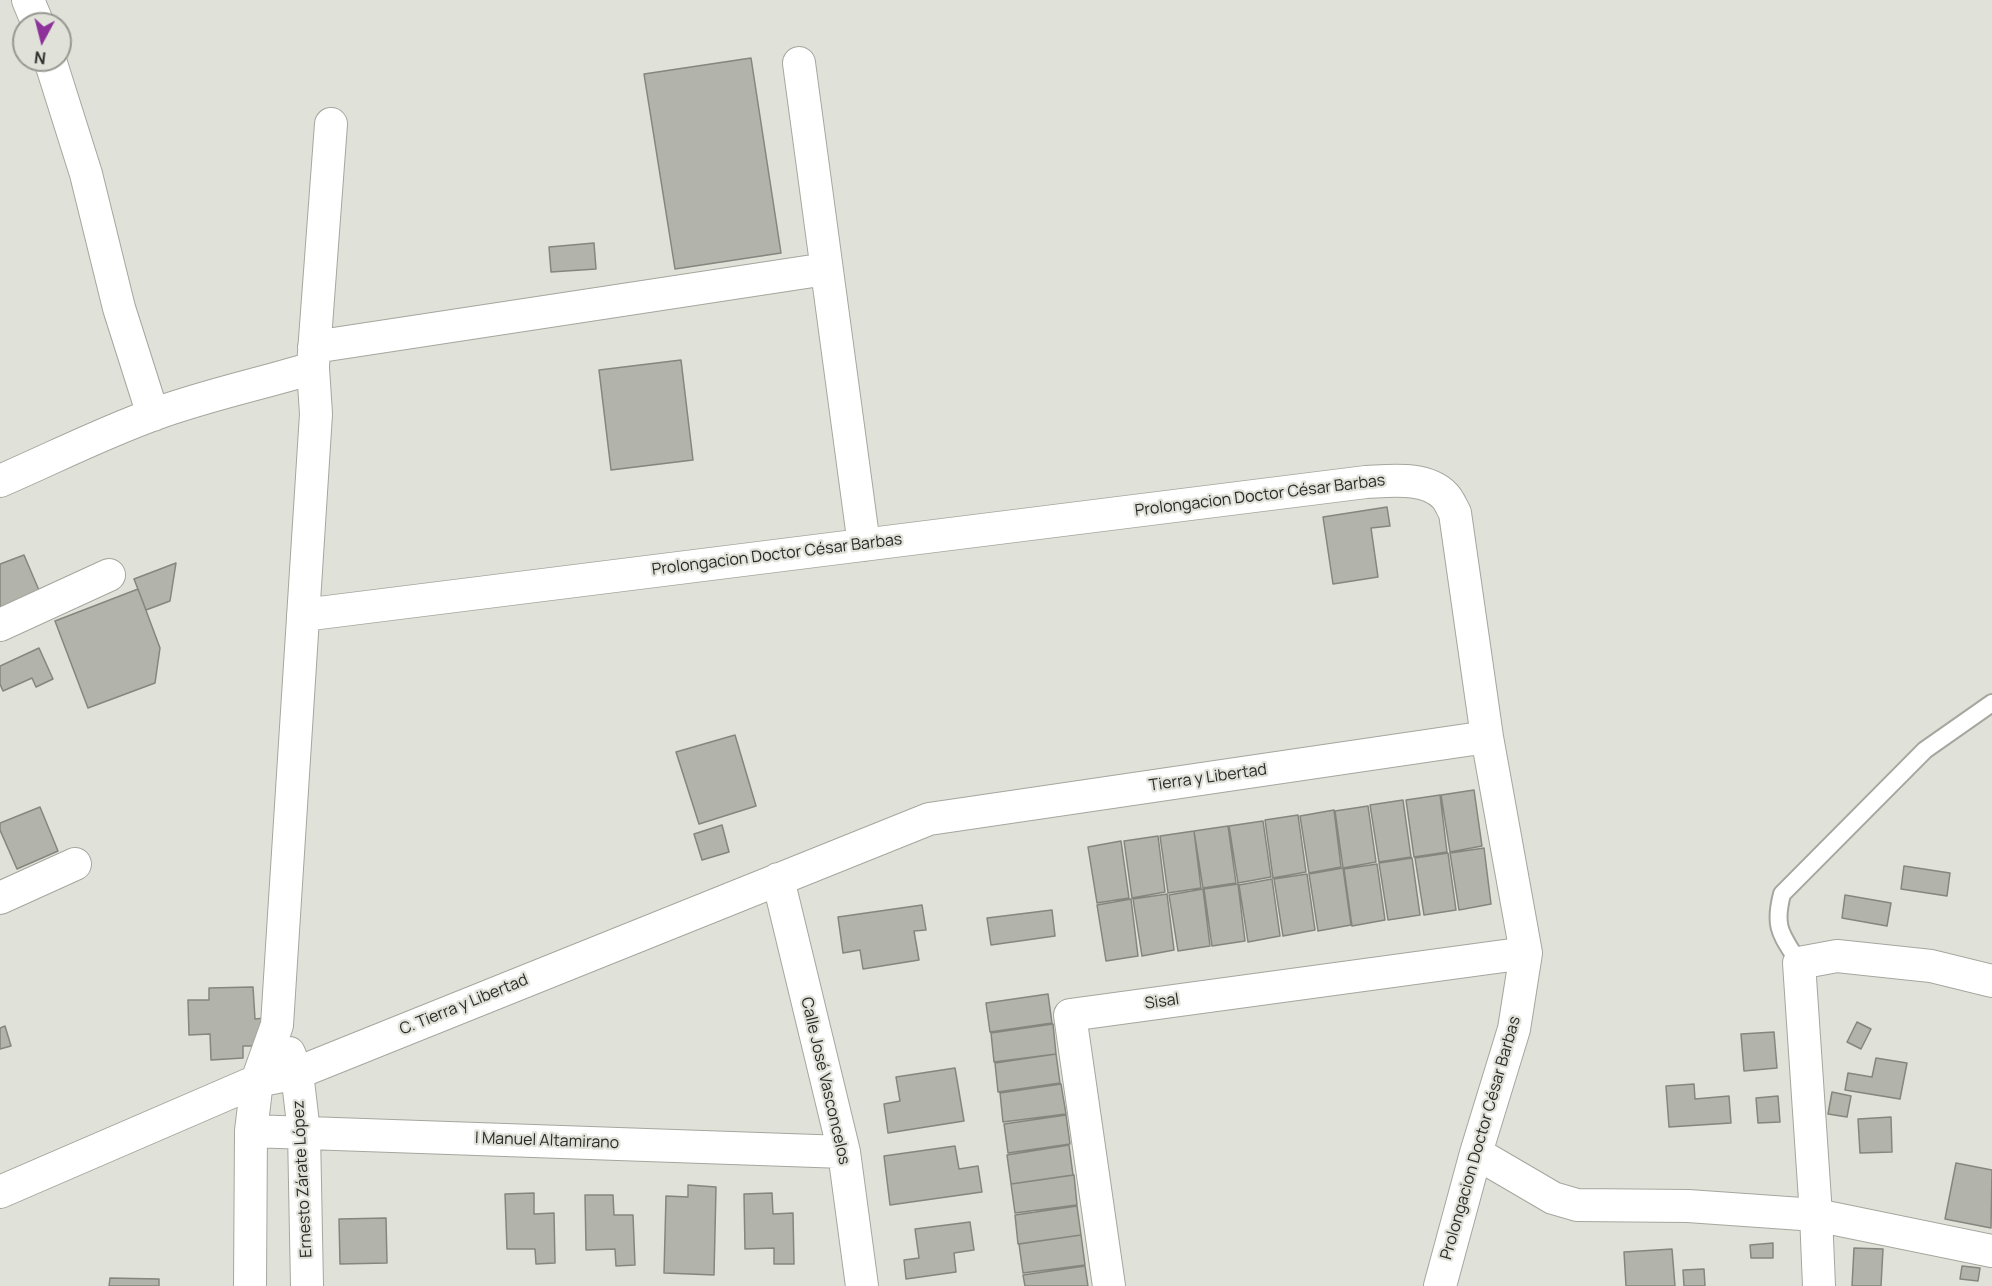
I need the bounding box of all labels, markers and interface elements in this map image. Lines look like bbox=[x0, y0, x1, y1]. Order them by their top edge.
north arrow bbox=[12, 12, 72, 72]
text: N bbox=[33, 46, 47, 69]
street label: Prolongacion Doctor César Barbas bbox=[1134, 471, 1386, 521]
street label: Prolongacion Doctor César Barbas bbox=[651, 530, 903, 580]
street label: Tierra y Libertad bbox=[1148, 760, 1268, 796]
street label: C. Tierra y Libertad bbox=[397, 970, 531, 1040]
street label: Sisal bbox=[1144, 990, 1180, 1014]
street label: Calle José Vasconcelos bbox=[796, 995, 854, 1167]
street label: Prolongacion Doctor César Barbas bbox=[1437, 1014, 1525, 1262]
street label: Ernesto Zárate López bbox=[289, 1100, 317, 1258]
street label: I Manuel Altamirano bbox=[475, 1129, 619, 1153]

